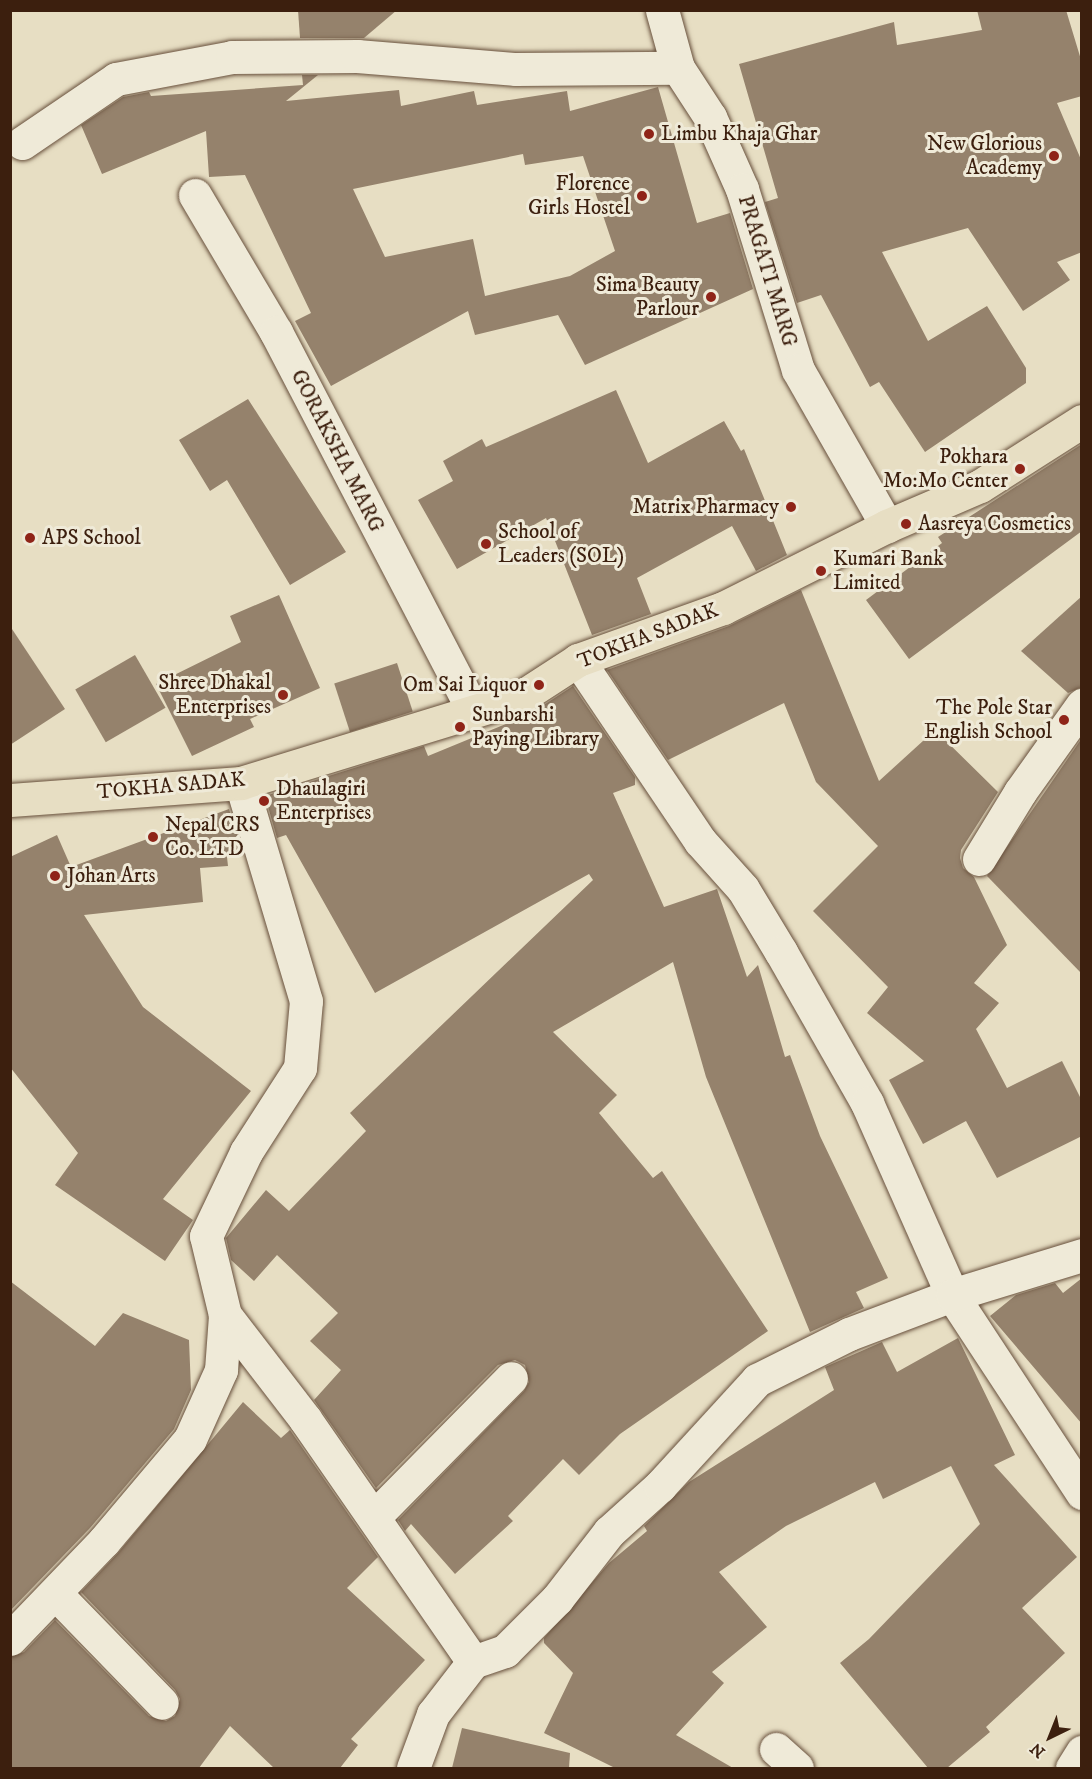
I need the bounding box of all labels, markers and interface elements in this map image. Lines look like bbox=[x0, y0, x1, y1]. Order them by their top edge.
place label: Limbu Khaja Ghar bbox=[661, 121, 817, 147]
marker: Limbu Khaja Ghar bbox=[642, 127, 656, 141]
place label: New Glorious Academy bbox=[927, 131, 1042, 181]
marker: New Glorious Academy bbox=[1047, 149, 1061, 163]
place label: Florence Girls Hostel bbox=[528, 171, 630, 221]
marker: Florence Girls Hostel bbox=[635, 189, 649, 203]
street label: PRAGATI MARG bbox=[732, 192, 802, 350]
place label: Sima Beauty Parlour bbox=[596, 272, 699, 322]
marker: Sima Beauty Parlour bbox=[704, 290, 718, 304]
street label: GORAKSHA MARG bbox=[285, 366, 389, 536]
place label: Pokhara Mo:Mo Center bbox=[883, 444, 1008, 494]
marker: Pokhara Mo:Mo Center bbox=[1013, 462, 1027, 476]
place label: Matrix Pharmacy bbox=[632, 494, 779, 520]
marker: Matrix Pharmacy bbox=[784, 500, 798, 514]
place label: Aasreya Cosmetics bbox=[918, 511, 1071, 537]
marker: Aasreya Cosmetics bbox=[899, 517, 913, 531]
place label: School of Leaders (SOL) bbox=[498, 519, 624, 569]
place label: APS School bbox=[42, 525, 141, 551]
marker: APS School bbox=[23, 531, 37, 545]
marker: School of Leaders (SOL) bbox=[479, 537, 493, 551]
place label: Kumari Bank Limited bbox=[833, 546, 944, 596]
marker: Kumari Bank Limited bbox=[814, 564, 828, 578]
street label: TOKHA SADAK bbox=[574, 598, 722, 674]
place label: Shree Dhakal Enterprises bbox=[158, 670, 271, 720]
place label: Om Sai Liquor bbox=[403, 672, 527, 698]
marker: Om Sai Liquor bbox=[532, 678, 546, 692]
marker: Shree Dhakal Enterprises bbox=[276, 688, 290, 702]
place label: The Pole Star English School bbox=[924, 695, 1052, 745]
place label: Sunbarshi Paying Library bbox=[472, 702, 599, 752]
marker: The Pole Star English School bbox=[1057, 713, 1071, 727]
marker: Sunbarshi Paying Library bbox=[453, 720, 467, 734]
street label: TOKHA SADAK bbox=[96, 767, 246, 805]
place label: Dhaulagiri Enterprises bbox=[276, 776, 371, 826]
marker: Dhaulagiri Enterprises bbox=[257, 794, 271, 808]
place label: Nepal CRS Co. LTD bbox=[165, 812, 260, 862]
marker: Nepal CRS Co. LTD bbox=[146, 830, 160, 844]
place label: Johan Arts bbox=[67, 863, 155, 889]
marker: Johan Arts bbox=[48, 869, 62, 883]
north arrow bbox=[1020, 1707, 1080, 1767]
text: N bbox=[1026, 1738, 1049, 1762]

